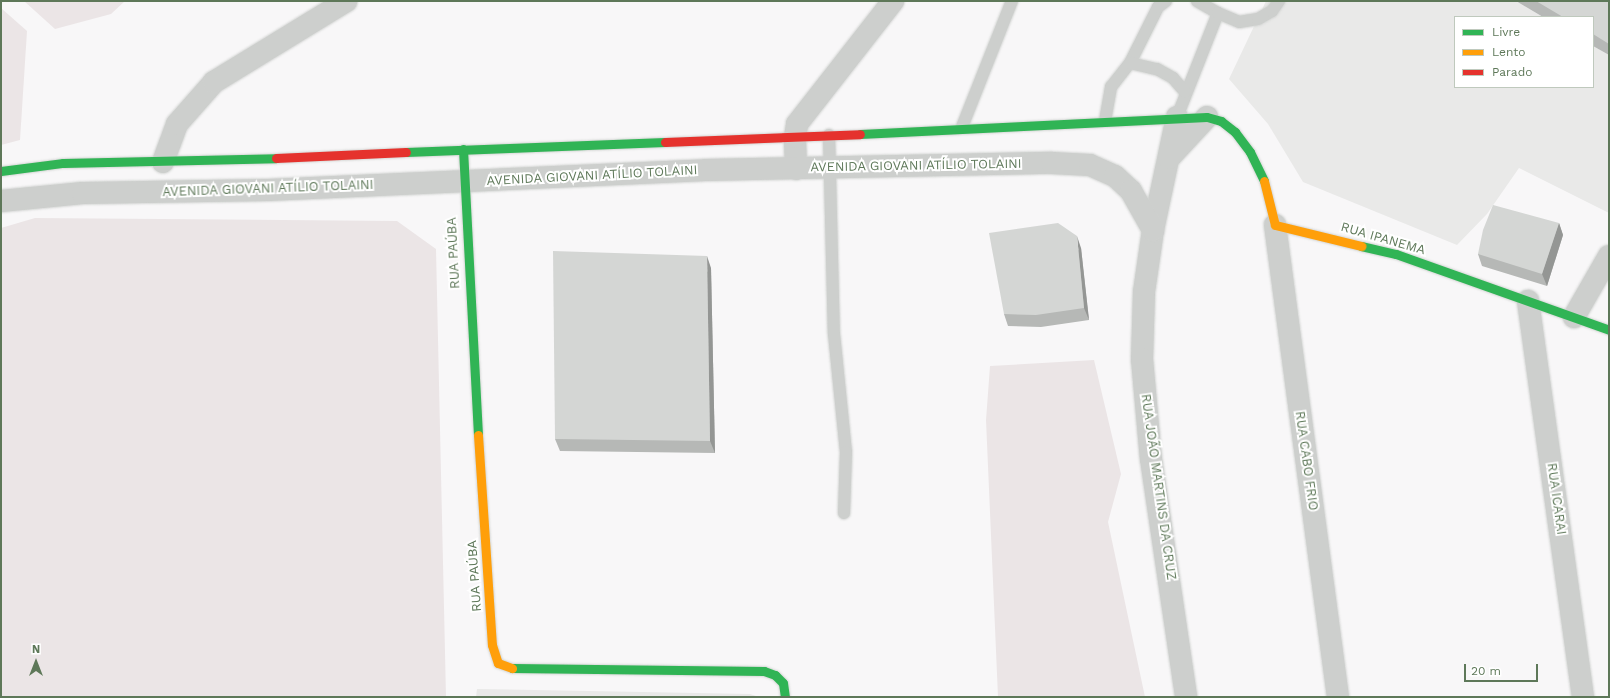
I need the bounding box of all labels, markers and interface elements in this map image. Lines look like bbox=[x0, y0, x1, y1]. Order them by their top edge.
legend bbox=[1454, 16, 1594, 88]
text: Livre bbox=[1492, 25, 1520, 39]
text: Lento bbox=[1492, 45, 1526, 59]
text: Parado bbox=[1492, 65, 1532, 79]
street label: AVENIDA GIOVANI ATÍLIO TOLAINI bbox=[810, 156, 1022, 176]
street label: AVENIDA GIOVANI ATÍLIO TOLAINI bbox=[485, 163, 699, 189]
street label: AVENIDA GIOVANI ATÍLIO TOLAINI bbox=[161, 177, 375, 201]
street label: RUA PAÚBA bbox=[444, 216, 464, 290]
street label: RUA IPANEMA bbox=[1339, 219, 1427, 259]
street label: RUA JOÃO MARTINS DA CRUZ bbox=[1137, 392, 1179, 582]
street label: RUA CABO FRIO bbox=[1291, 410, 1321, 512]
street label: RUA ICARAI bbox=[1543, 462, 1569, 536]
street label: RUA PAÚBA bbox=[465, 539, 485, 613]
north arrow bbox=[16, 642, 56, 682]
text: N bbox=[32, 643, 40, 656]
scale bar bbox=[1466, 656, 1540, 682]
text: 20 m bbox=[1471, 664, 1501, 678]

